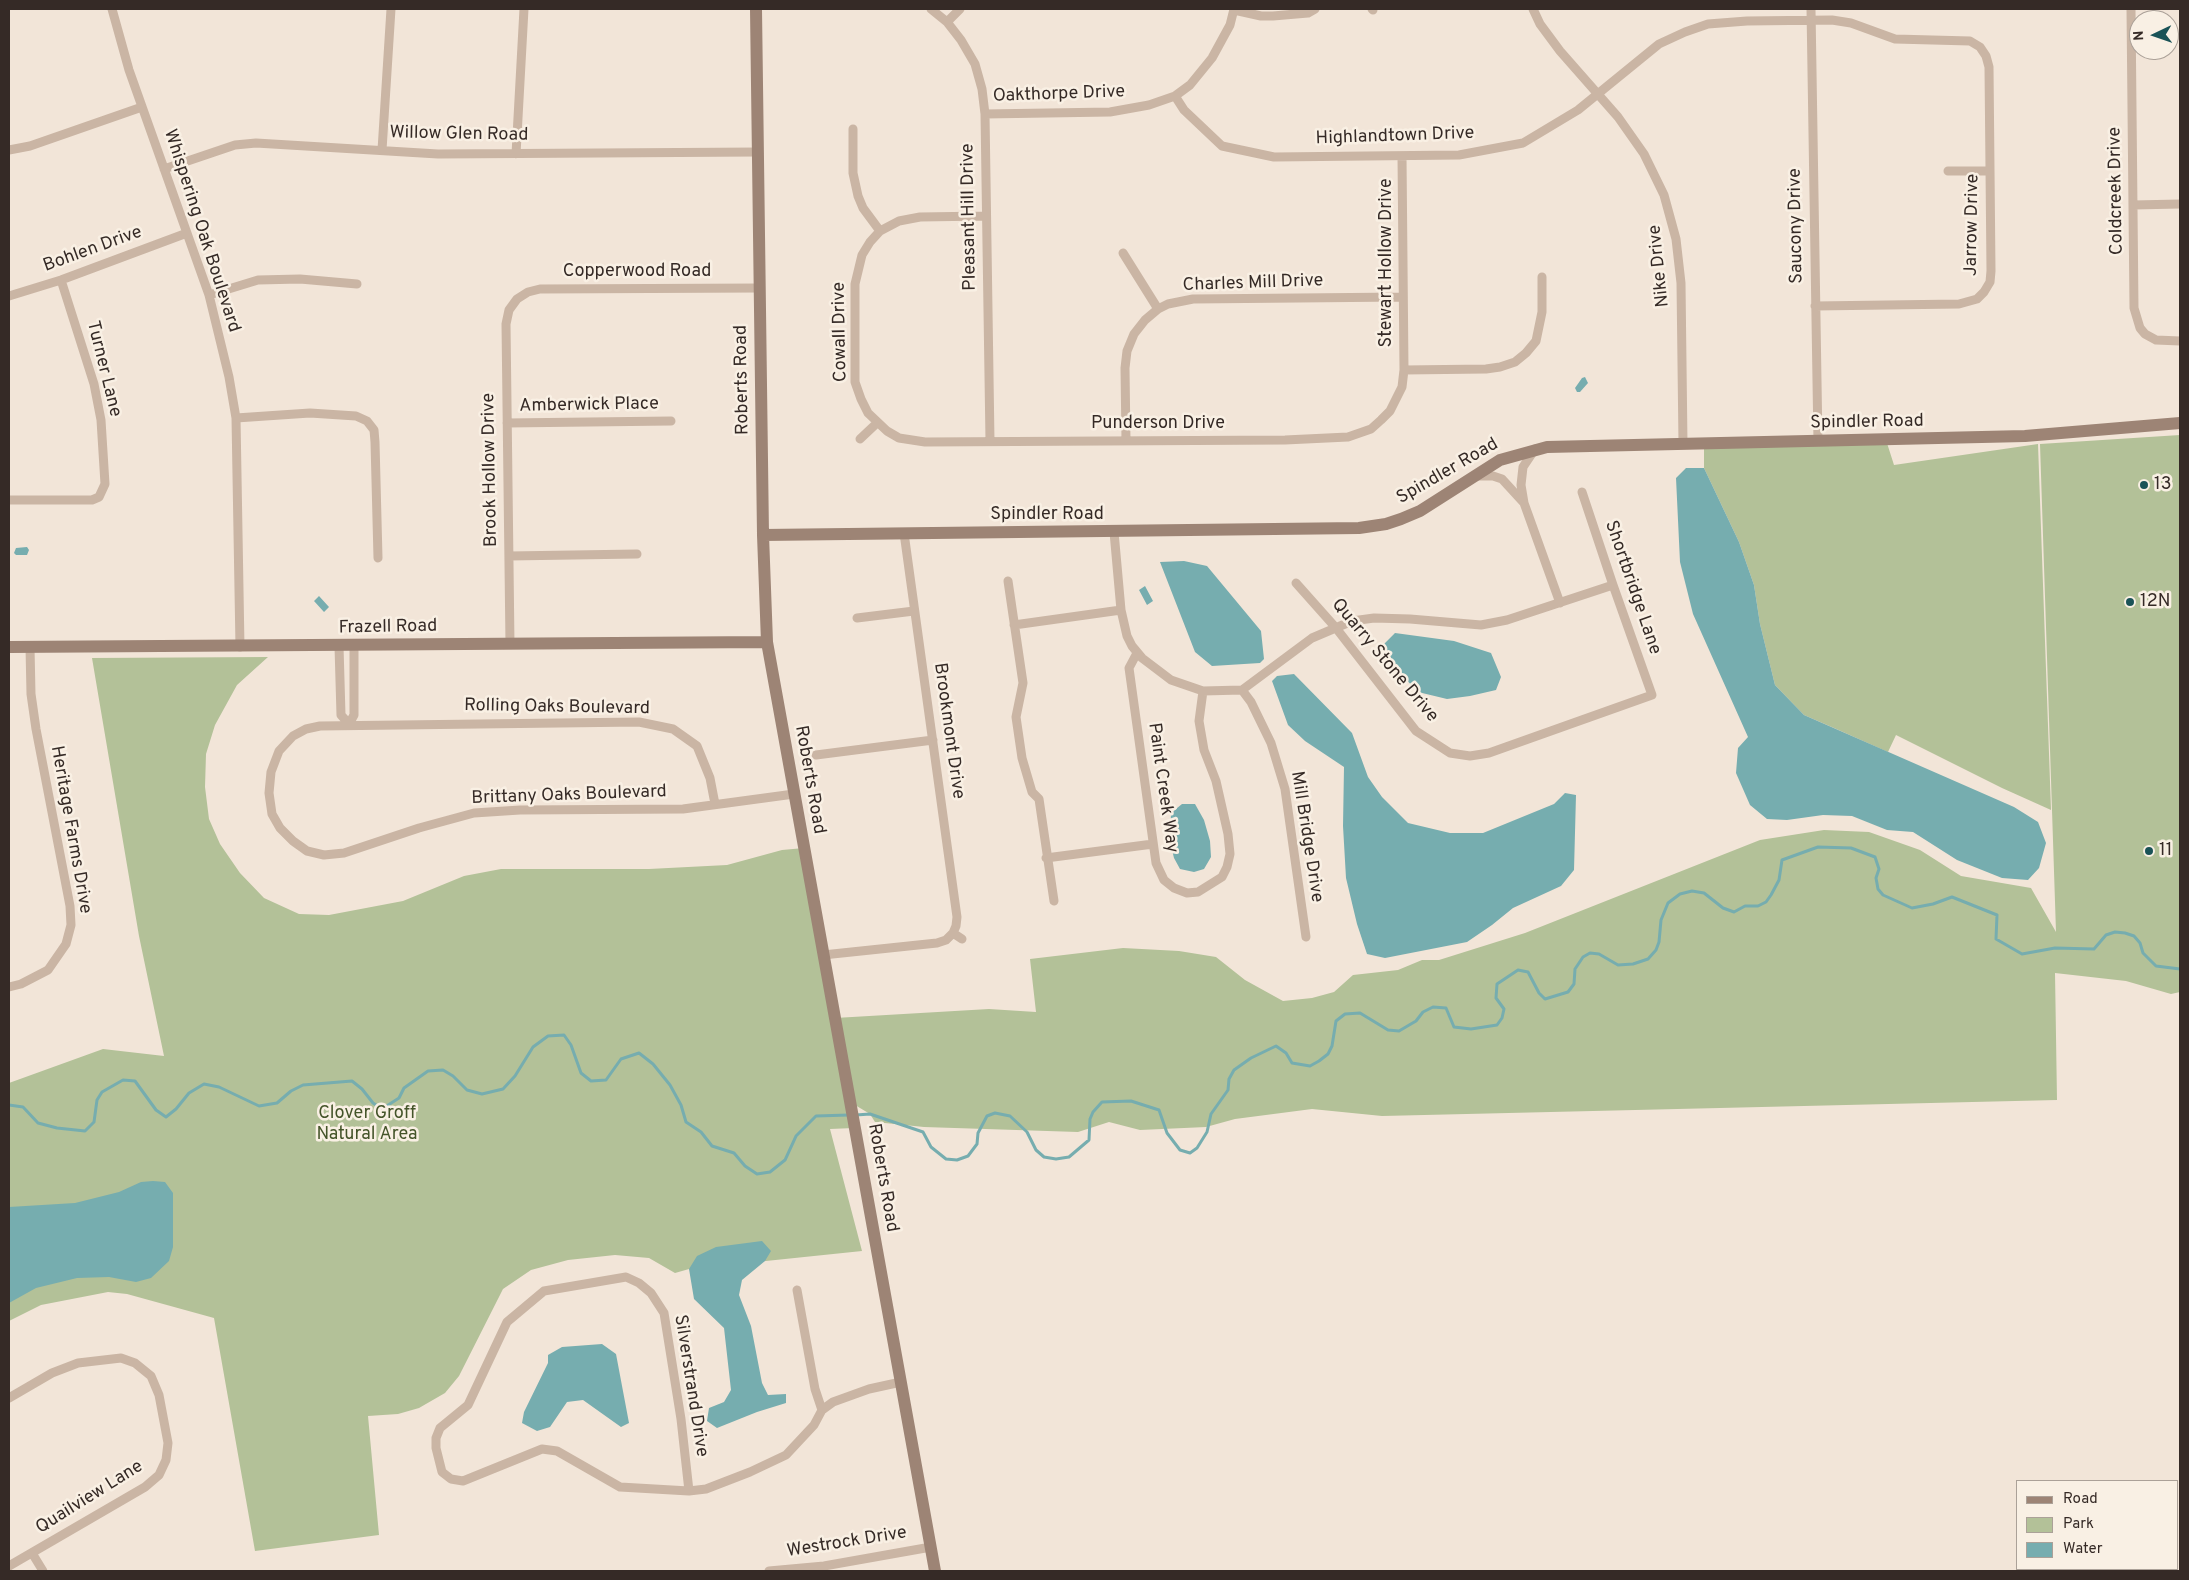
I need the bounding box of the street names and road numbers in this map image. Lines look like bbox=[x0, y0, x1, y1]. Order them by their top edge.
street label: Oakthorpe Drive bbox=[992, 82, 1126, 108]
street label: Willow Glen Road bbox=[389, 123, 529, 147]
street label: Highlandtown Drive bbox=[1315, 123, 1475, 151]
street label: Whispering Oak Boulevard bbox=[158, 127, 244, 335]
street label: Coldcreek Drive bbox=[2105, 127, 2129, 255]
street label: Pleasant Hill Drive bbox=[958, 143, 982, 291]
street label: Saucony Drive bbox=[1785, 168, 1809, 284]
street label: Jarrow Drive bbox=[1961, 174, 1985, 276]
street label: Stewart Hollow Drive bbox=[1376, 178, 1398, 348]
street label: Bohlen Drive bbox=[41, 222, 145, 278]
street label: Nike Drive bbox=[1645, 224, 1675, 308]
street label: Copperwood Road bbox=[563, 261, 711, 283]
street label: Charles Mill Drive bbox=[1182, 271, 1324, 297]
street label: Cowall Drive bbox=[829, 282, 853, 382]
street label: Turner Lane bbox=[81, 319, 125, 419]
street label: Roberts Road bbox=[731, 325, 755, 435]
street label: Brook Hollow Drive bbox=[479, 393, 503, 547]
street label: Amberwick Place bbox=[519, 394, 659, 418]
street label: Spindler Road bbox=[1810, 411, 1924, 435]
street label: Punderson Drive bbox=[1091, 413, 1225, 435]
street label: Spindler Road bbox=[1393, 434, 1503, 510]
street label: Spindler Road bbox=[990, 504, 1104, 526]
street label: Shortbridge Lane bbox=[1599, 518, 1665, 658]
street label: Quarry Stone Drive bbox=[1326, 595, 1442, 727]
street label: Frazell Road bbox=[338, 616, 438, 640]
street label: Brookmont Drive bbox=[928, 661, 968, 801]
street label: Rolling Oaks Boulevard bbox=[464, 696, 650, 720]
street label: Paint Creek Way bbox=[1142, 722, 1182, 854]
street label: Roberts Road bbox=[789, 724, 829, 836]
street label: Heritage Farms Drive bbox=[45, 744, 95, 916]
street label: Mill Bridge Drive bbox=[1285, 770, 1327, 904]
street label: Brittany Oaks Boulevard bbox=[471, 782, 667, 810]
street label: Roberts Road bbox=[862, 1122, 902, 1234]
street label: Silverstrand Drive bbox=[668, 1313, 712, 1459]
street label: Quailview Lane bbox=[32, 1456, 148, 1540]
street label: Westrock Drive bbox=[786, 1523, 908, 1563]

